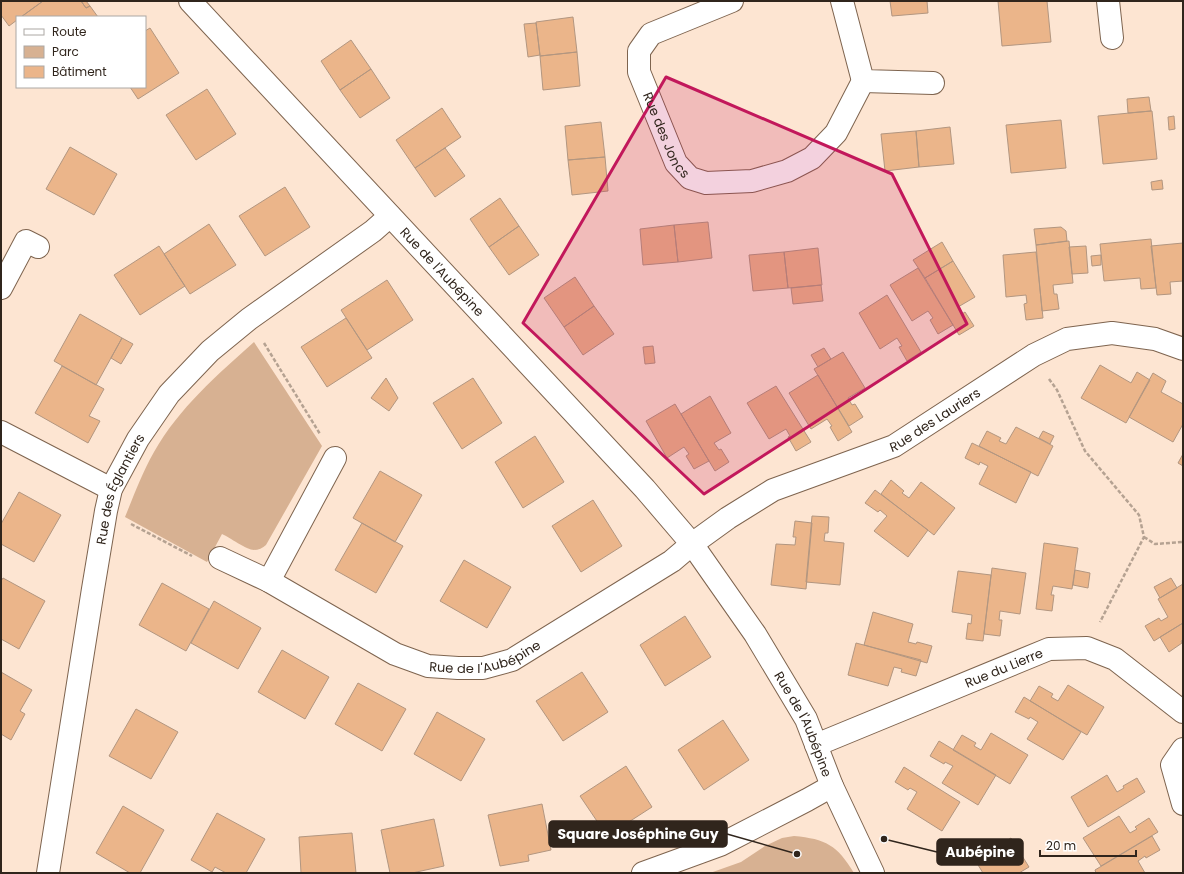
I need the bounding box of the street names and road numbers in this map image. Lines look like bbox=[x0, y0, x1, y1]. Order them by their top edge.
street label: Rue des Joncs bbox=[638, 89, 694, 182]
street label: Rue de l'Aubépine bbox=[396, 223, 488, 321]
street label: Rue des Lauriers bbox=[887, 383, 984, 457]
street label: Rue des Églantiers bbox=[92, 429, 149, 546]
street label: Rue de l'Aubépine bbox=[429, 636, 544, 678]
street label: Rue du Lierre bbox=[962, 644, 1046, 693]
street label: Rue de l'Aubépine bbox=[769, 668, 837, 780]

